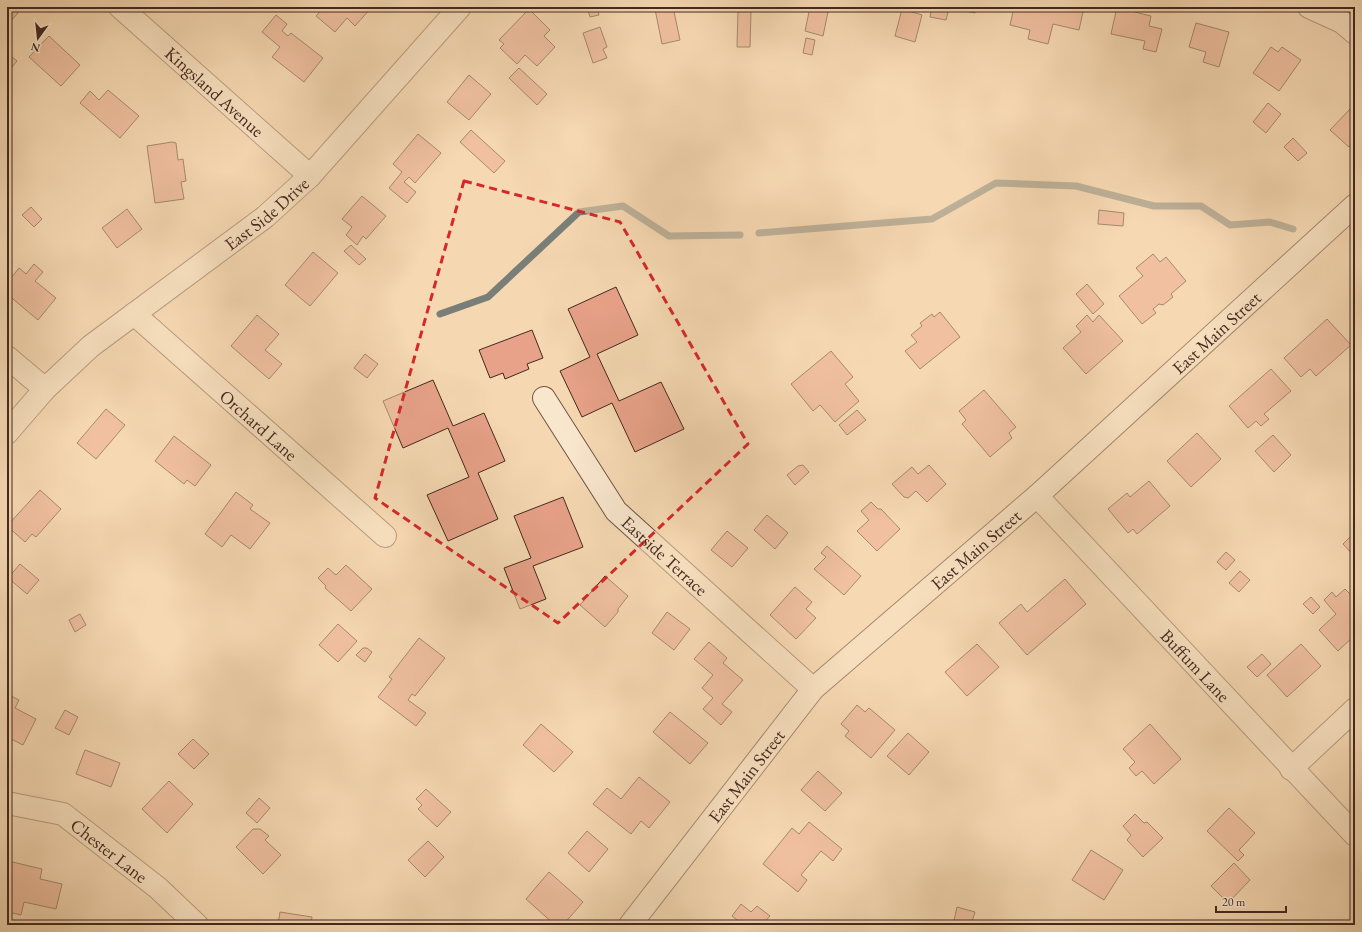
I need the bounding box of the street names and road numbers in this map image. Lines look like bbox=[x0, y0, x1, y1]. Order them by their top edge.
street label: Kingsland Avenue bbox=[160, 41, 269, 142]
street label: East Side Drive bbox=[219, 172, 313, 255]
street label: East Main Street bbox=[1167, 286, 1265, 379]
street label: Orchard Lane bbox=[215, 384, 303, 465]
street label: East Main Street bbox=[925, 504, 1026, 594]
street label: Eastside Terrace bbox=[617, 510, 713, 600]
street label: Buffum Lane bbox=[1156, 624, 1236, 707]
street label: East Main Street bbox=[702, 724, 789, 827]
street label: Chester Lane bbox=[66, 813, 153, 887]

